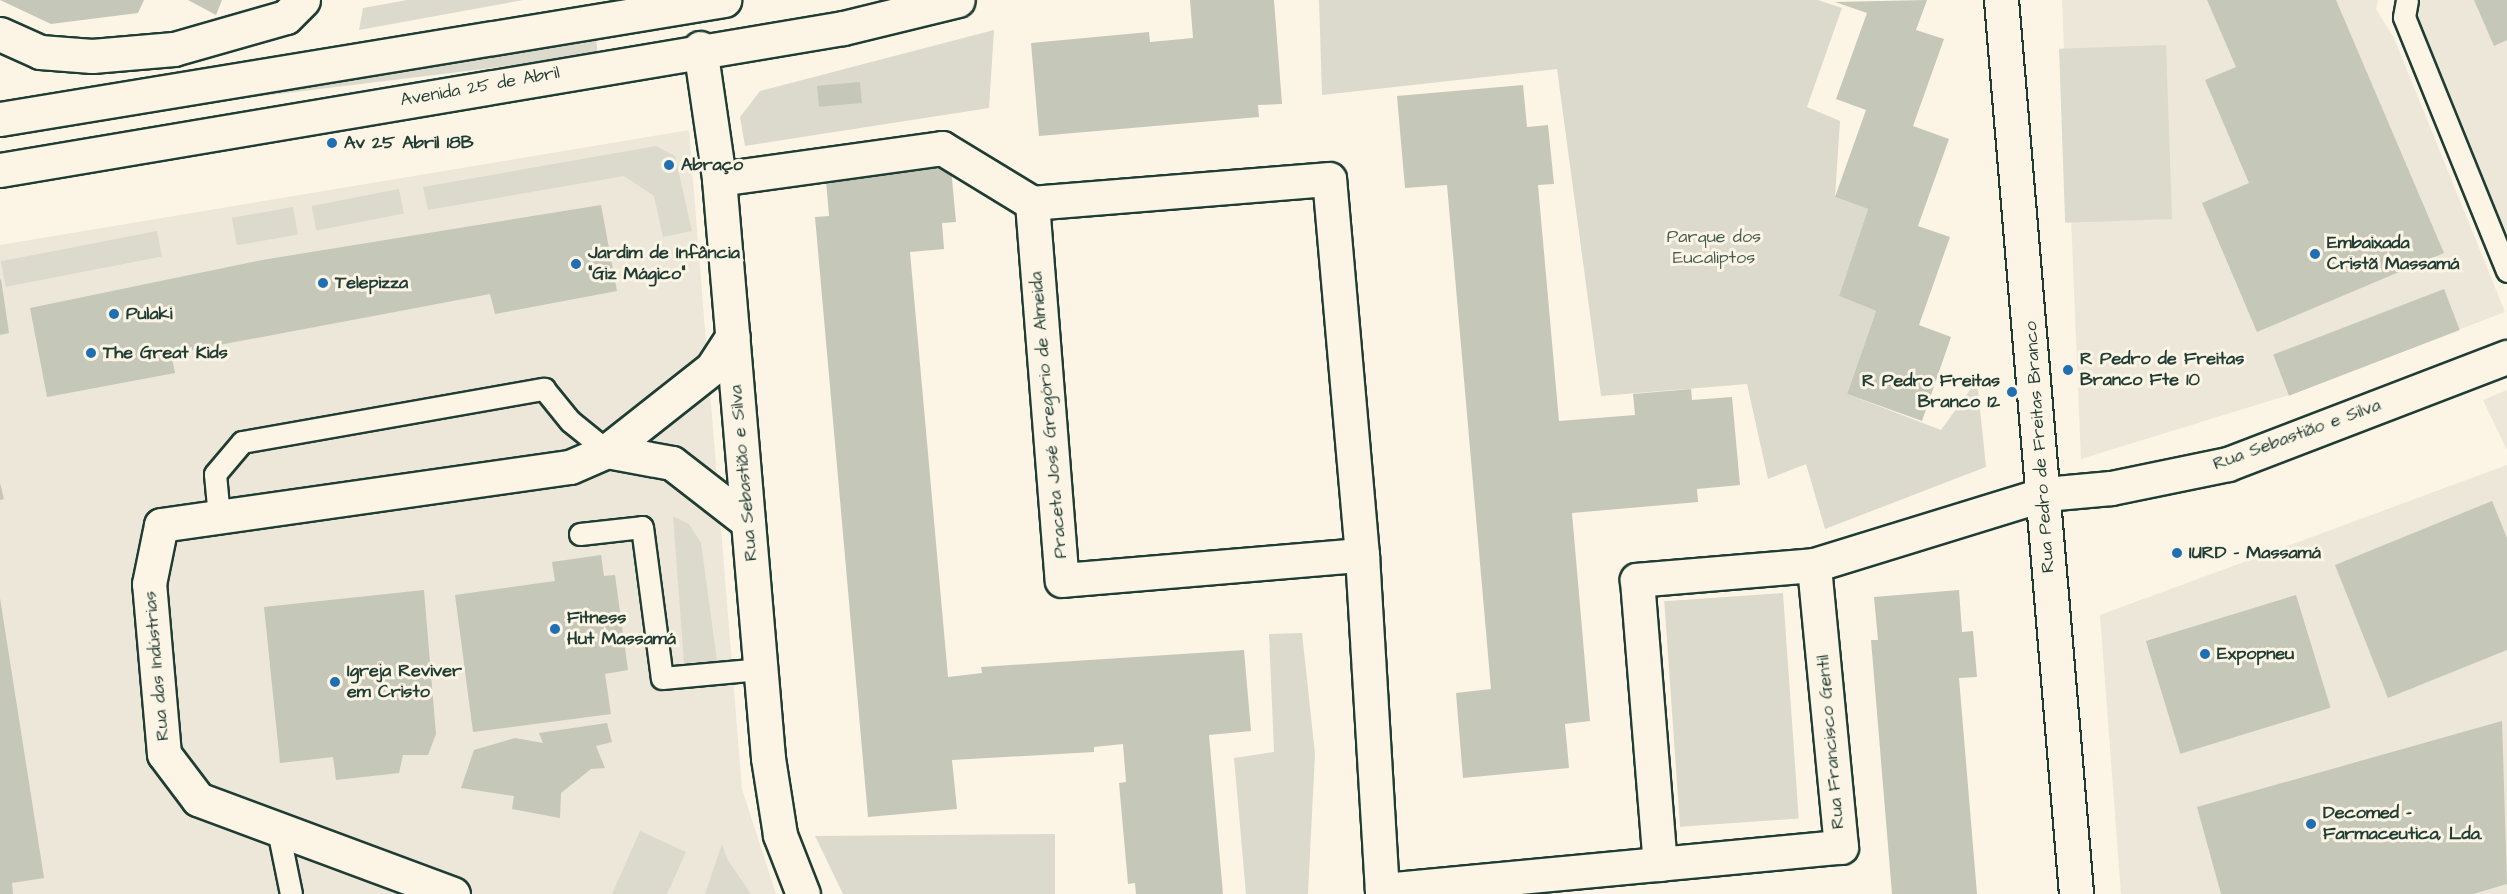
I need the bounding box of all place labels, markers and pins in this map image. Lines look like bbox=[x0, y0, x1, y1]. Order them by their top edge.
place label: Av 25 Abril 18B bbox=[344, 132, 473, 154]
marker: Av 25 Abril 18B bbox=[325, 136, 339, 150]
place label: Abraço bbox=[681, 154, 743, 176]
marker: Abraço bbox=[662, 158, 676, 172]
place label: Embaixada Cristã Massamá bbox=[2327, 233, 2460, 276]
place label: Jardim de Infância "Giz Mágico" bbox=[588, 243, 740, 286]
marker: Embaixada Cristã Massamá bbox=[2308, 247, 2322, 261]
marker: Jardim de Infância "Giz Mágico" bbox=[569, 257, 583, 271]
place label: Telepizza bbox=[335, 272, 408, 294]
marker: Telepizza bbox=[316, 276, 330, 290]
place label: Pulaki bbox=[126, 303, 172, 325]
marker: Pulaki bbox=[107, 307, 121, 321]
place label: The Great Kids bbox=[103, 342, 228, 364]
marker: The Great Kids bbox=[84, 346, 98, 360]
place label: R Pedro de Freitas Branco Fte 10 bbox=[2080, 349, 2244, 392]
marker: R Pedro de Freitas Branco Fte 10 bbox=[2061, 363, 2075, 377]
place label: R Pedro Freitas Branco 12 bbox=[1862, 371, 2000, 413]
marker: R Pedro Freitas Branco 12 bbox=[2005, 385, 2019, 399]
place label: IURD - Massamá bbox=[2189, 542, 2321, 564]
marker: IURD - Massamá bbox=[2170, 546, 2184, 560]
place label: Fitness Hut Massamá bbox=[567, 608, 676, 650]
marker: Fitness Hut Massamá bbox=[548, 622, 562, 636]
place label: Expopneu bbox=[2217, 643, 2294, 665]
marker: Expopneu bbox=[2198, 647, 2212, 661]
place label: Igreja Reviver em Cristo bbox=[347, 661, 462, 704]
marker: Igreja Reviver em Cristo bbox=[328, 675, 342, 689]
place label: Decomed - Farmaceutica, Lda. bbox=[2323, 803, 2482, 846]
marker: Decomed - Farmaceutica, Lda. bbox=[2304, 817, 2318, 831]

